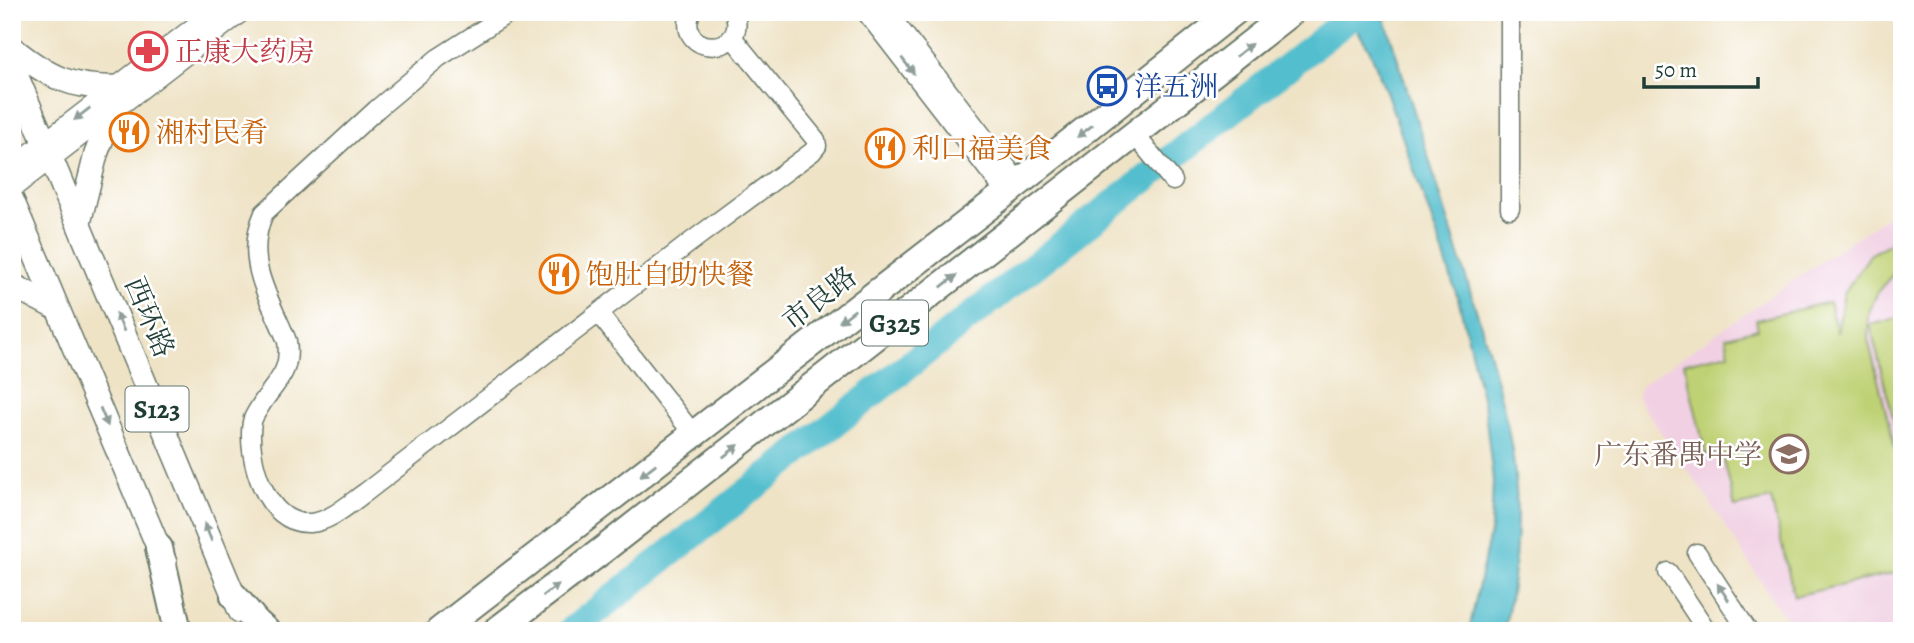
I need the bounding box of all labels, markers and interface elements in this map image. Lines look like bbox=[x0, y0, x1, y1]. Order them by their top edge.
pharmacy icon: 正康大药房 bbox=[127, 30, 169, 72]
place label: 正康大药房 bbox=[175, 33, 315, 71]
one-way arrow bbox=[1235, 43, 1252, 58]
scale bar bbox=[1644, 46, 1758, 90]
text: 50 m bbox=[1655, 56, 1697, 84]
one-way arrow bbox=[900, 57, 915, 75]
bus stop icon: 洋五洲 bbox=[1086, 65, 1128, 107]
place label: 洋五洲 bbox=[1134, 68, 1218, 106]
one-way arrow bbox=[73, 106, 91, 121]
restaurant icon: 湘村民肴 bbox=[108, 111, 150, 153]
place label: 湘村民肴 bbox=[156, 114, 268, 152]
one-way arrow bbox=[1076, 123, 1094, 138]
restaurant icon: 利口福美食 bbox=[864, 127, 906, 169]
place label: 利口福美食 bbox=[912, 130, 1052, 168]
restaurant icon: 饱肚自助快餐 bbox=[538, 253, 580, 295]
place label: 饱肚自助快餐 bbox=[586, 256, 754, 294]
street label: 市良路 bbox=[775, 258, 864, 340]
street label: 西环路 bbox=[115, 271, 183, 363]
one-way arrow bbox=[939, 273, 957, 288]
road number: G325 bbox=[862, 300, 928, 346]
one-way arrow bbox=[839, 309, 857, 324]
one-way arrow bbox=[115, 312, 126, 333]
road number: S123 bbox=[125, 386, 188, 432]
one-way arrow bbox=[98, 406, 109, 427]
school or university icon: 广东番禺中学 bbox=[1768, 433, 1810, 475]
place label: 广东番禺中学 bbox=[1594, 436, 1762, 474]
one-way arrow bbox=[721, 443, 739, 458]
one-way arrow bbox=[640, 463, 658, 478]
one-way arrow bbox=[203, 522, 214, 543]
one-way arrow bbox=[1716, 582, 1729, 602]
one-way arrow bbox=[542, 583, 560, 597]

